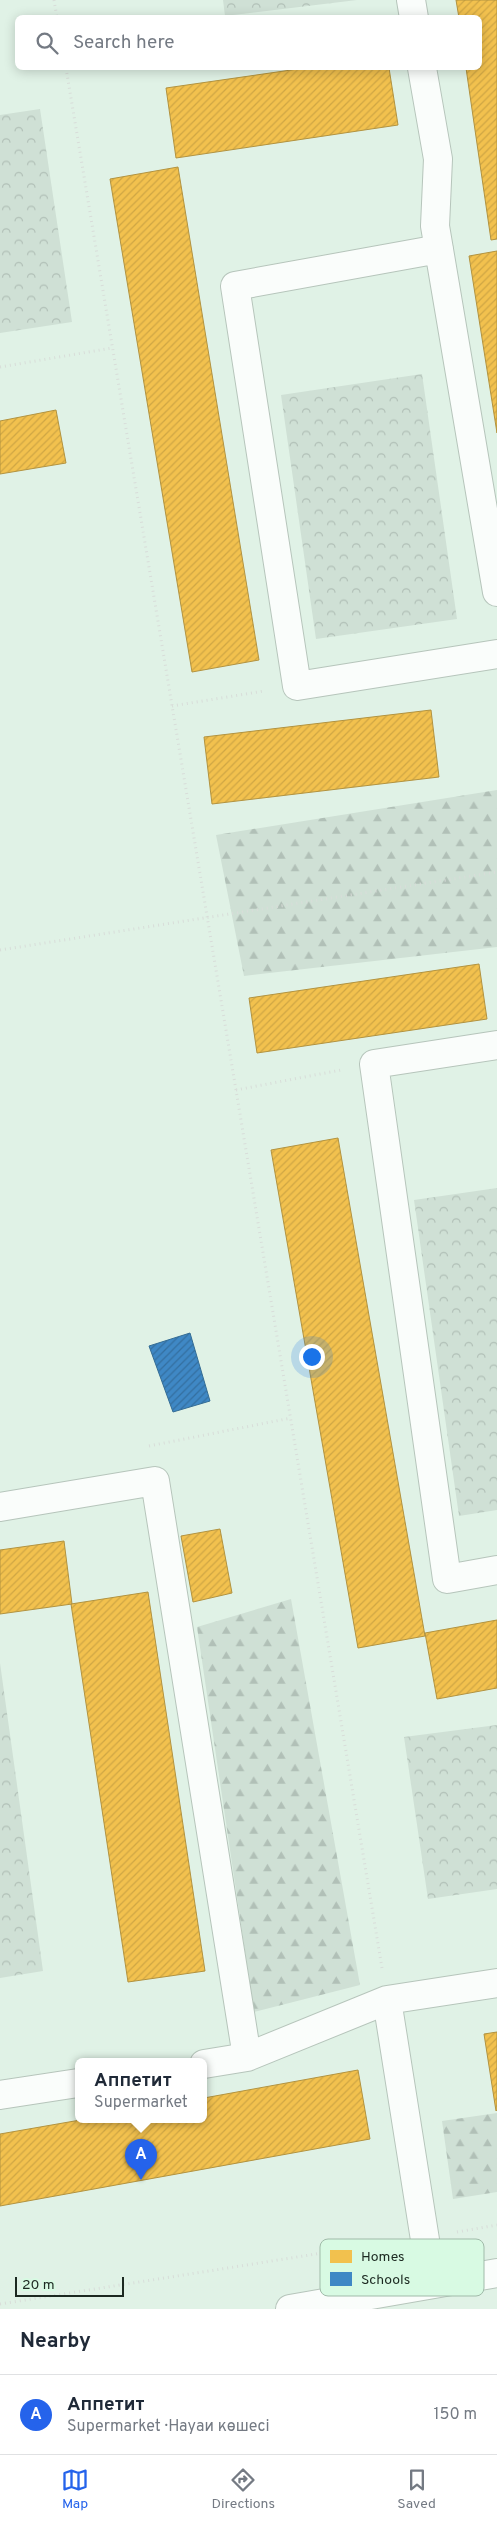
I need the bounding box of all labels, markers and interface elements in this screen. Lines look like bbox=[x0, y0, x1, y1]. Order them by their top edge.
search box bbox=[15, 15, 482, 70]
icon: search bbox=[33, 29, 61, 57]
text: Search here bbox=[73, 31, 175, 55]
your location bbox=[299, 1344, 325, 1370]
popup bbox=[75, 2058, 207, 2123]
text: Аппетит bbox=[94, 2069, 172, 2093]
text: Supermarket bbox=[94, 2093, 188, 2113]
pin: A bbox=[125, 2139, 157, 2180]
legend bbox=[320, 2239, 484, 2296]
text: Homes bbox=[361, 2249, 405, 2266]
text: Schools bbox=[361, 2272, 410, 2289]
scale bar bbox=[15, 2274, 124, 2297]
text: 20 m bbox=[22, 2277, 55, 2294]
text: Nearby bbox=[20, 2328, 91, 2355]
text: Аппетит bbox=[67, 2393, 145, 2417]
text: A bbox=[30, 2405, 42, 2425]
text: 150 m bbox=[434, 2405, 477, 2425]
text: Supermarket · Науаи көшесі bbox=[67, 2417, 270, 2437]
tab: Map bbox=[61, 2466, 89, 2513]
tab: Directions bbox=[211, 2466, 275, 2513]
tab: Saved bbox=[397, 2466, 436, 2513]

